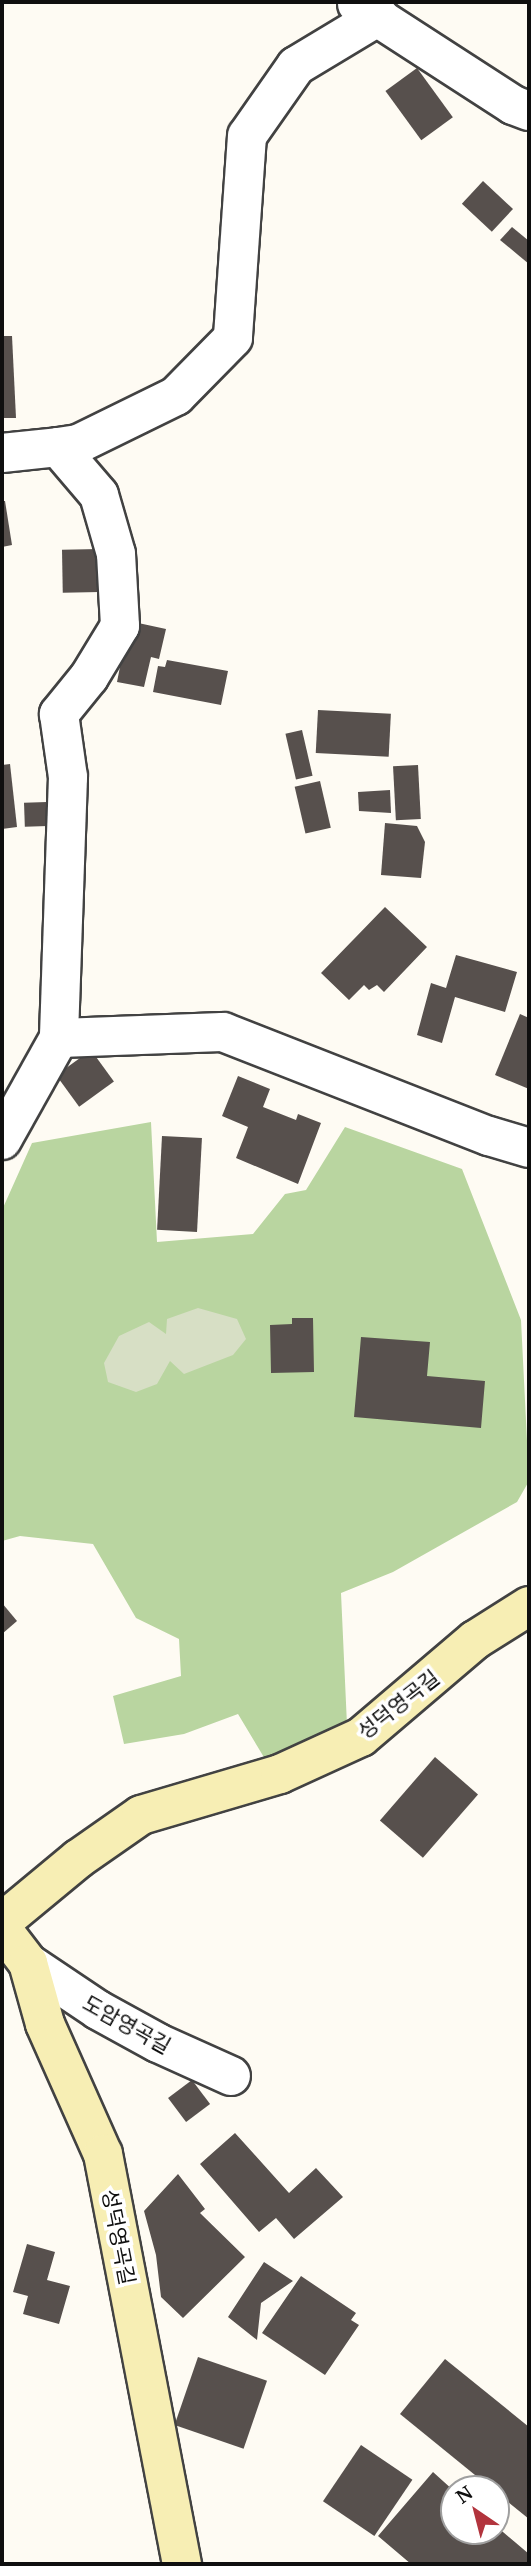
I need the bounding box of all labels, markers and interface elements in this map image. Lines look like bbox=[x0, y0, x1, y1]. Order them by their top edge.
street label: 성덕영곡길 bbox=[352, 1664, 444, 1744]
street label: 도암영곡길 bbox=[79, 1990, 175, 2058]
street label: 성덕영곡길 bbox=[97, 2187, 141, 2287]
north arrow bbox=[440, 2475, 510, 2545]
text: N bbox=[451, 2479, 478, 2509]

